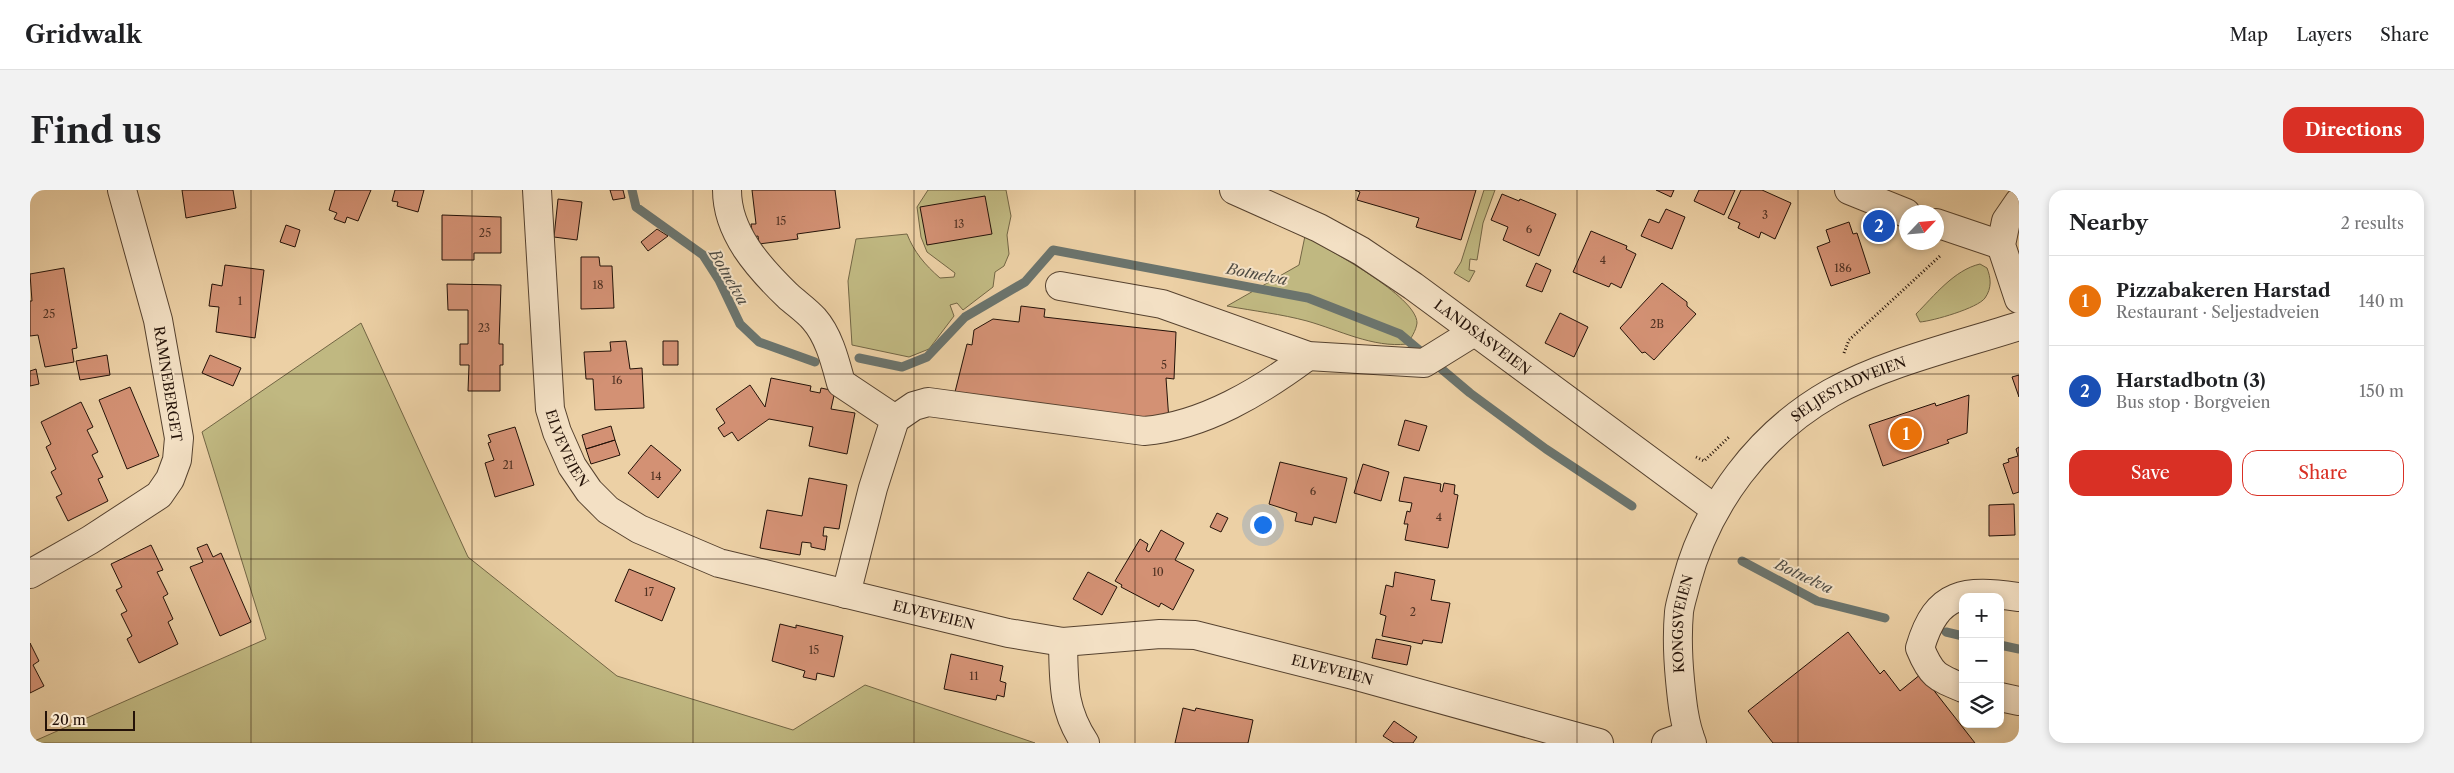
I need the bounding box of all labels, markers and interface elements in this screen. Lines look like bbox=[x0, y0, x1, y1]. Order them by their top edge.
text: Gridwalk bbox=[25, 20, 142, 49]
text: Map bbox=[2230, 24, 2268, 46]
text: Layers bbox=[2296, 24, 2352, 46]
text: Share bbox=[2380, 24, 2429, 46]
button: Directions bbox=[2283, 107, 2424, 153]
text: Find us bbox=[30, 109, 162, 152]
north arrow bbox=[1899, 205, 1944, 250]
pin: 2 bbox=[1863, 207, 1895, 245]
house number: 3 bbox=[1762, 208, 1768, 222]
text: Nearby bbox=[2069, 210, 2148, 235]
text: 2 results bbox=[2341, 213, 2404, 233]
house number: 15 bbox=[776, 214, 786, 228]
house number: 13 bbox=[954, 217, 964, 231]
house number: 6 bbox=[1526, 222, 1533, 236]
house number: 25 bbox=[479, 226, 491, 240]
water label: Botnelva bbox=[705, 245, 753, 308]
house number: 4 bbox=[1600, 253, 1606, 267]
water label: Botnelva bbox=[1224, 259, 1289, 289]
house number: 186 bbox=[1834, 261, 1852, 275]
house number: 18 bbox=[592, 278, 604, 292]
text: Pizzabakeren Harstad bbox=[2116, 279, 2331, 302]
text: 1 bbox=[2081, 291, 2089, 311]
text: 140 m bbox=[2359, 291, 2404, 311]
house number: 1 bbox=[238, 294, 243, 308]
street label: LANDSÅSVEIEN bbox=[1431, 296, 1535, 379]
text: Restaurant · Seljestadveien bbox=[2116, 302, 2320, 322]
house number: 25 bbox=[43, 307, 55, 321]
house number: 2B bbox=[1650, 317, 1664, 331]
house number: 23 bbox=[478, 321, 490, 335]
street label: RAMNEBERGET bbox=[150, 325, 186, 444]
street label: SELJESTADVEIEN bbox=[1787, 352, 1909, 426]
house number: 5 bbox=[1161, 358, 1167, 372]
text: Harstadbotn (3) bbox=[2116, 369, 2265, 392]
house number: 16 bbox=[611, 373, 623, 387]
text: 2 bbox=[2080, 381, 2090, 401]
text: 150 m bbox=[2359, 381, 2404, 401]
text: Bus stop · Borgveien bbox=[2116, 392, 2271, 412]
street label: ELVEVEIEN bbox=[542, 407, 593, 491]
pin: 1 bbox=[1890, 415, 1922, 453]
button: Save bbox=[2069, 450, 2232, 496]
button: Share bbox=[2242, 450, 2404, 496]
house number: 21 bbox=[503, 458, 514, 472]
house number: 14 bbox=[651, 469, 661, 483]
house number: 6 bbox=[1310, 484, 1317, 498]
house number: 4 bbox=[1436, 510, 1442, 524]
your location bbox=[1250, 512, 1276, 538]
water label: Botnelva bbox=[1771, 554, 1836, 598]
house number: 10 bbox=[1152, 565, 1164, 579]
street label: KONGSVEIEN bbox=[1669, 572, 1697, 674]
house number: 17 bbox=[644, 585, 655, 599]
map controls bbox=[1959, 593, 2004, 728]
button: + bbox=[1959, 593, 2004, 638]
street label: ELVEVEIEN bbox=[891, 596, 977, 634]
house number: 2 bbox=[1410, 605, 1416, 619]
button: − bbox=[1959, 638, 2004, 683]
house number: 15 bbox=[809, 643, 819, 657]
street label: ELVEVEIEN bbox=[1289, 651, 1376, 689]
house number: 11 bbox=[969, 669, 979, 683]
button: layers bbox=[1959, 683, 2004, 728]
scale bar bbox=[45, 708, 135, 731]
text: 20 m bbox=[52, 711, 86, 729]

